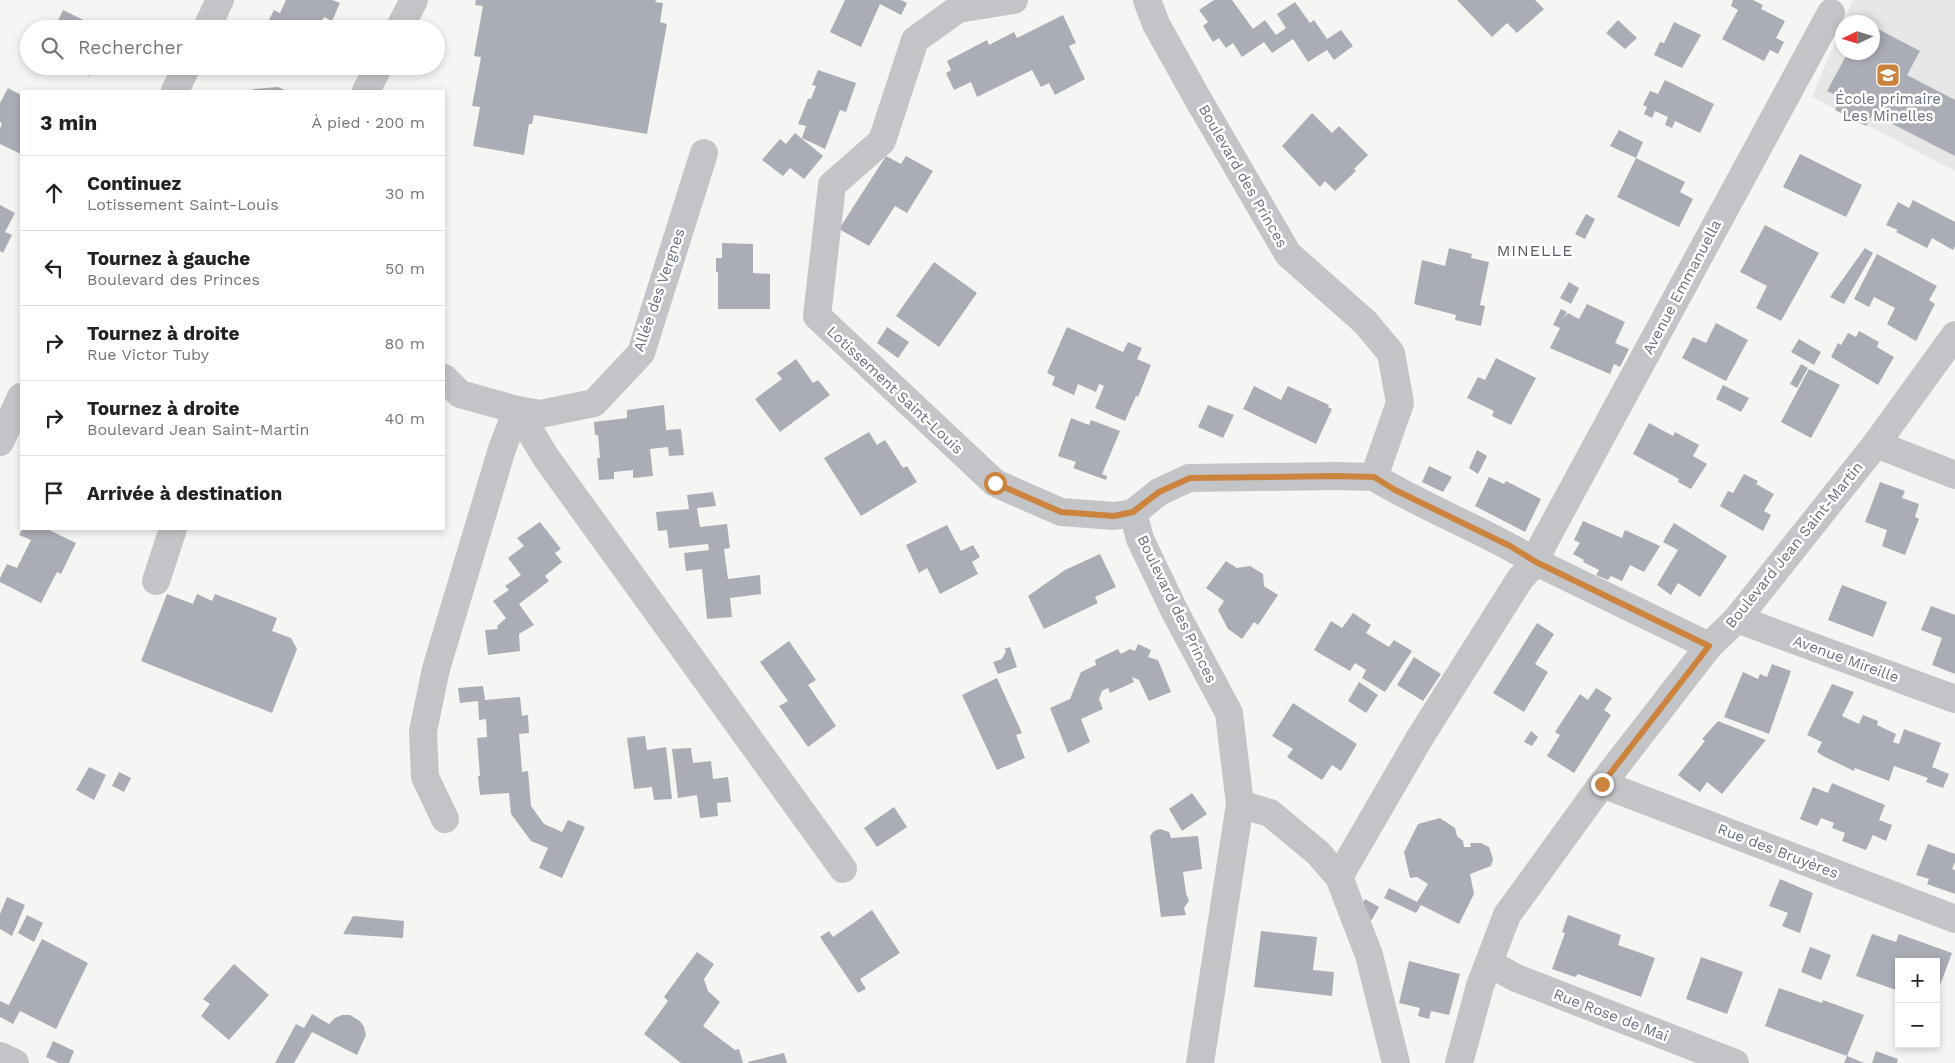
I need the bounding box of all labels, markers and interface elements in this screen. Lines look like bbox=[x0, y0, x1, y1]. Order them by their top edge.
north arrow bbox=[1835, 15, 1880, 60]
search box bbox=[20, 20, 445, 75]
icon: search bbox=[38, 34, 66, 62]
text: Rechercher bbox=[78, 36, 183, 59]
school or university icon: École primaire Les Minelles bbox=[1875, 62, 1901, 88]
place label: École primaire Les Minelles bbox=[1835, 90, 1941, 125]
street label: Boulevard des Princes bbox=[1195, 101, 1291, 251]
text: 3 min bbox=[40, 110, 97, 135]
text: À pied · 200 m bbox=[312, 113, 425, 132]
text: Continuez bbox=[87, 172, 181, 195]
icon: ahead bbox=[40, 179, 68, 207]
text: 30 m bbox=[385, 184, 425, 203]
text: Lotissement Saint-Louis bbox=[87, 195, 279, 214]
street label: Avenue Emmanuella bbox=[1639, 216, 1725, 357]
street label: Allée des Vergnes bbox=[629, 226, 689, 354]
district label: MINELLE bbox=[1497, 241, 1573, 260]
text: Tournez à gauche bbox=[87, 247, 250, 270]
icon: left bbox=[40, 254, 68, 282]
text: 50 m bbox=[385, 259, 425, 278]
text: Boulevard des Princes bbox=[87, 270, 260, 289]
text: Tournez à droite bbox=[87, 322, 239, 345]
street label: Lotissement Saint-Louis bbox=[823, 322, 967, 458]
icon: right bbox=[40, 329, 68, 357]
text: 80 m bbox=[384, 334, 425, 353]
text: Rue Victor Tuby bbox=[87, 345, 209, 364]
text: Tournez à droite bbox=[87, 397, 239, 420]
icon: right bbox=[40, 404, 68, 432]
text: 40 m bbox=[385, 409, 425, 428]
text: Boulevard Jean Saint-Martin bbox=[87, 420, 309, 439]
street label: Boulevard Jean Saint-Martin bbox=[1721, 458, 1867, 632]
route start bbox=[984, 472, 1007, 495]
icon: arrive bbox=[40, 479, 68, 507]
text: Arrivée à destination bbox=[87, 482, 282, 505]
street label: Boulevard des Princes bbox=[1133, 532, 1221, 686]
street label: Avenue Mireille bbox=[1791, 632, 1901, 686]
route end bbox=[1591, 773, 1614, 796]
street label: Rue des Bruyères bbox=[1715, 820, 1841, 882]
map controls bbox=[1895, 958, 1940, 1048]
button: + bbox=[1895, 958, 1940, 1003]
street label: Rue Rose de Mai bbox=[1551, 985, 1671, 1045]
button: − bbox=[1895, 1003, 1940, 1048]

